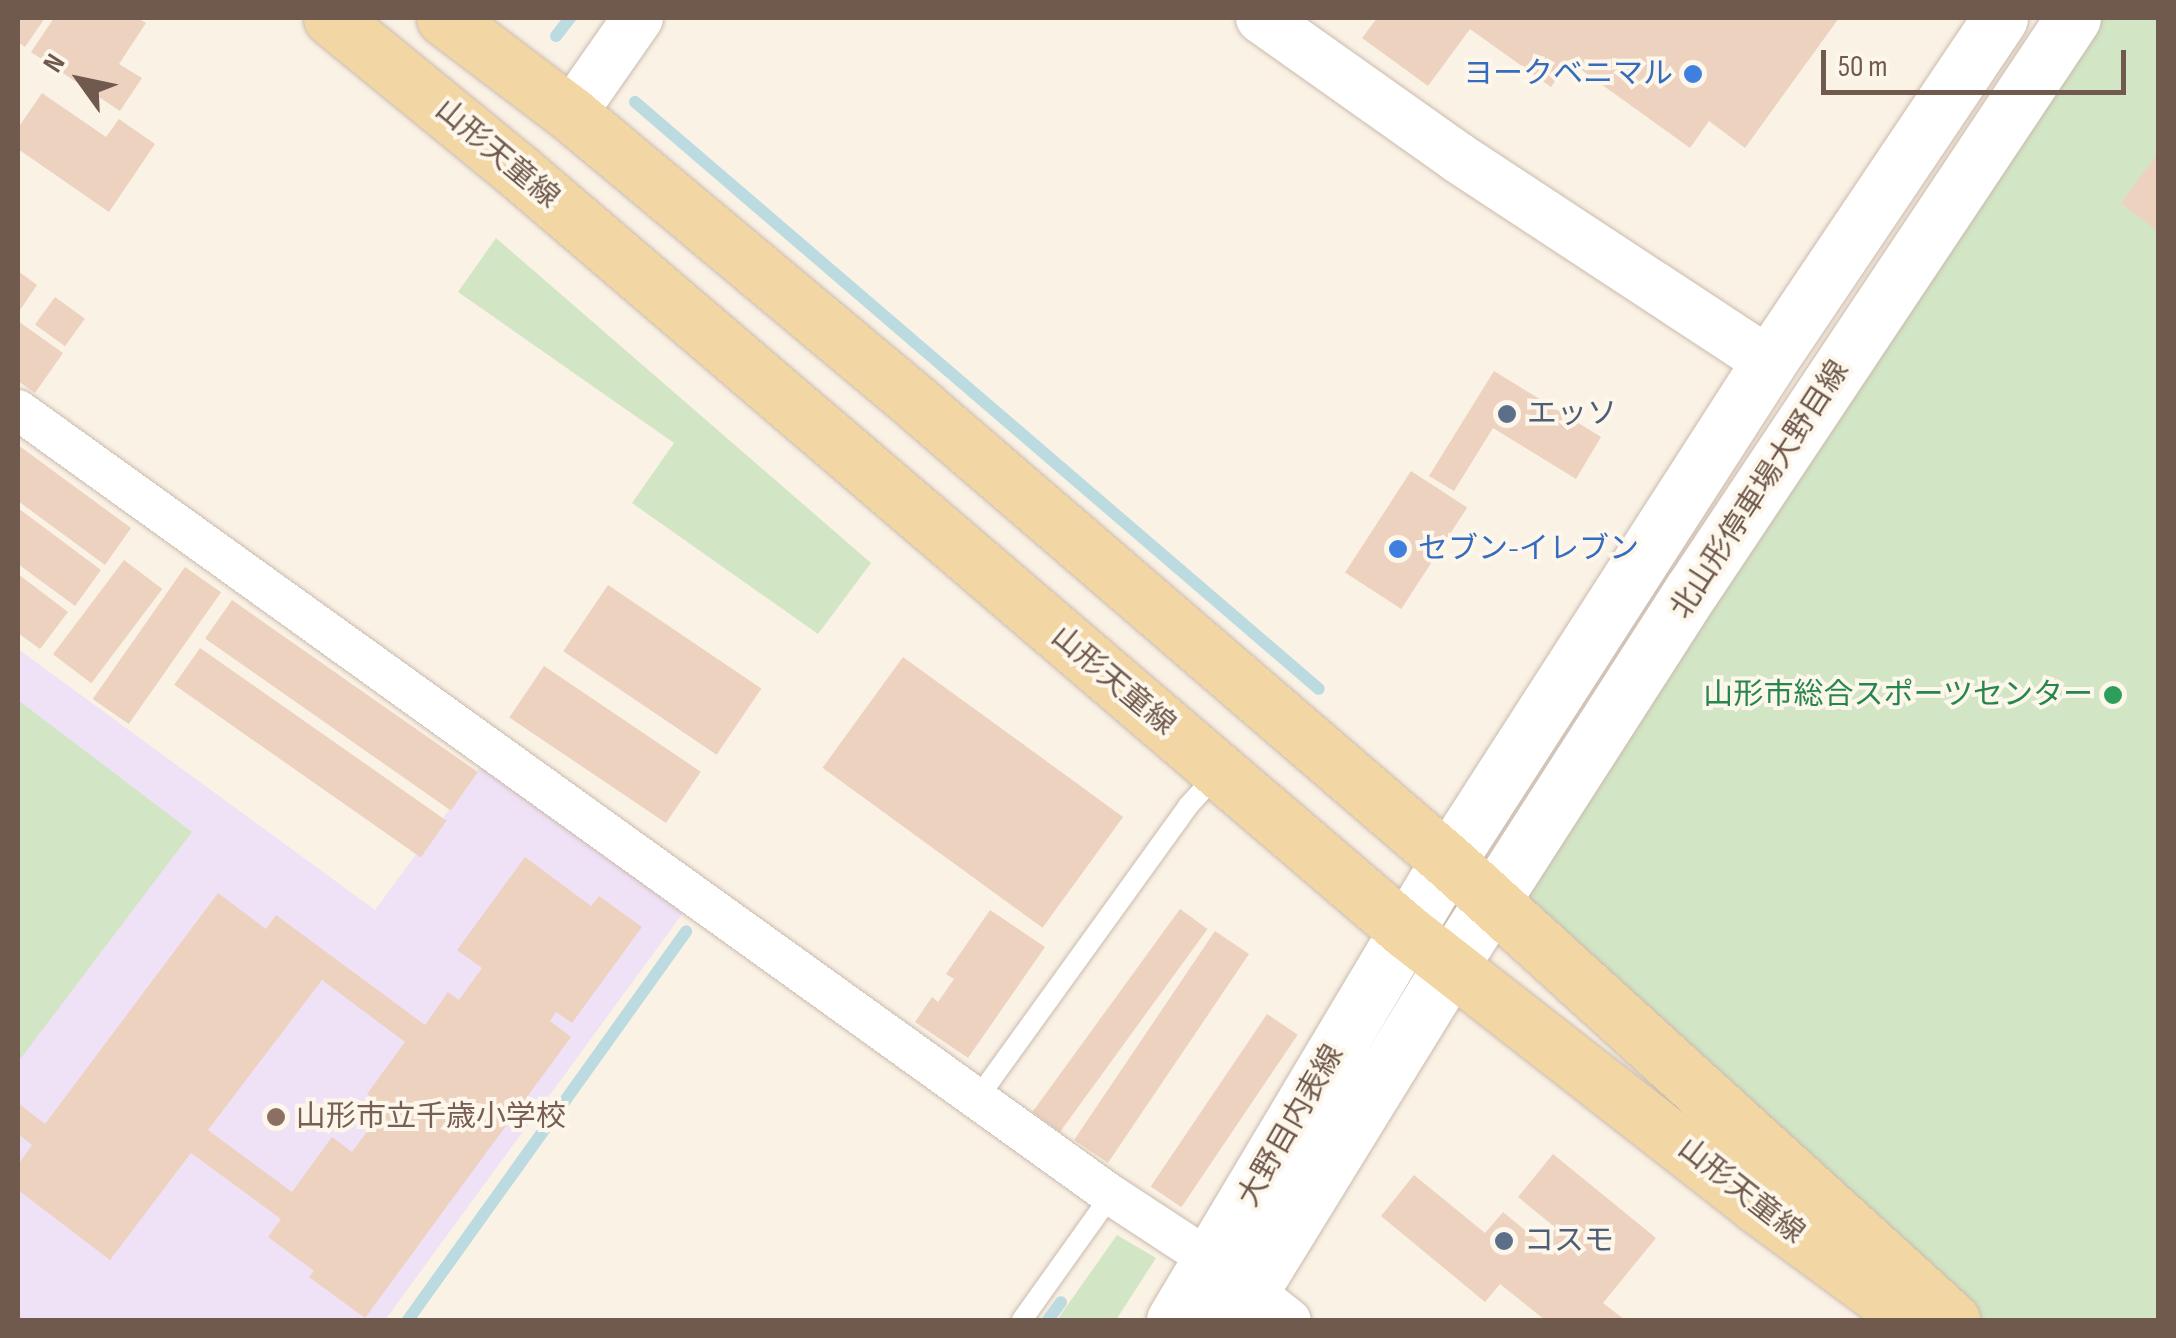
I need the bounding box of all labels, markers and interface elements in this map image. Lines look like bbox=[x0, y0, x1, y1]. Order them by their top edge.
north arrow bbox=[30, 30, 130, 130]
scale bar bbox=[1826, 30, 2131, 92]
text: N bbox=[37, 48, 72, 79]
text: 50 m bbox=[1838, 49, 1887, 85]
place label: ヨークベニマル bbox=[1463, 56, 1673, 92]
marker: ヨークベニマル bbox=[1682, 63, 1704, 85]
street label: 山形天童線 bbox=[428, 92, 566, 216]
street label: 北山形停車場大野目線 bbox=[1663, 354, 1857, 626]
place label: エッソ bbox=[1527, 396, 1617, 432]
marker: エッソ bbox=[1496, 403, 1518, 425]
place label: セブン-イレブン bbox=[1418, 531, 1639, 567]
marker: セブン-イレブン bbox=[1387, 538, 1409, 560]
street label: 山形天童線 bbox=[1044, 619, 1182, 743]
place label: 山形市総合スポーツセンター bbox=[1703, 677, 2093, 713]
marker: 山形市総合スポーツセンター bbox=[2102, 684, 2124, 706]
street label: 大野目内表線 bbox=[1230, 1039, 1352, 1213]
place label: 山形市立千歳小学校 bbox=[296, 1099, 566, 1135]
marker: 山形市立千歳小学校 bbox=[265, 1106, 287, 1128]
street label: 山形天童線 bbox=[1671, 1131, 1811, 1251]
place label: コスモ bbox=[1524, 1223, 1614, 1259]
marker: コスモ bbox=[1493, 1230, 1515, 1252]

